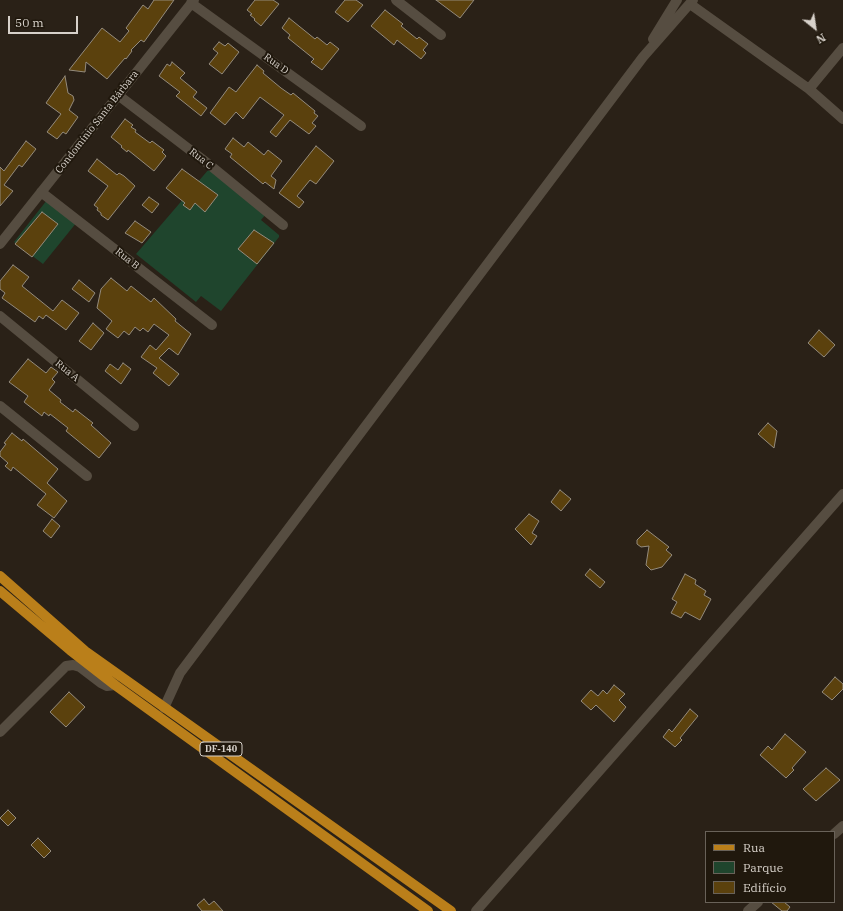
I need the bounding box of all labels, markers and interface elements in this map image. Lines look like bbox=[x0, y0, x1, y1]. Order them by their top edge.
scale bar bbox=[10, 8, 80, 34]
north arrow bbox=[795, 8, 835, 48]
text: 50 m bbox=[15, 15, 44, 30]
text: N bbox=[814, 30, 828, 47]
street label: Rua D bbox=[261, 51, 291, 77]
street label: Condomínio Santa Bárbara bbox=[53, 68, 141, 176]
street label: Rua C bbox=[187, 146, 215, 172]
street label: Rua B bbox=[113, 246, 141, 272]
street label: Rua A bbox=[53, 358, 81, 384]
road number: DF-140 bbox=[200, 742, 242, 756]
legend bbox=[705, 831, 835, 903]
text: Rua bbox=[743, 840, 765, 855]
text: Parque bbox=[743, 860, 783, 875]
text: Edifício bbox=[743, 880, 786, 895]

